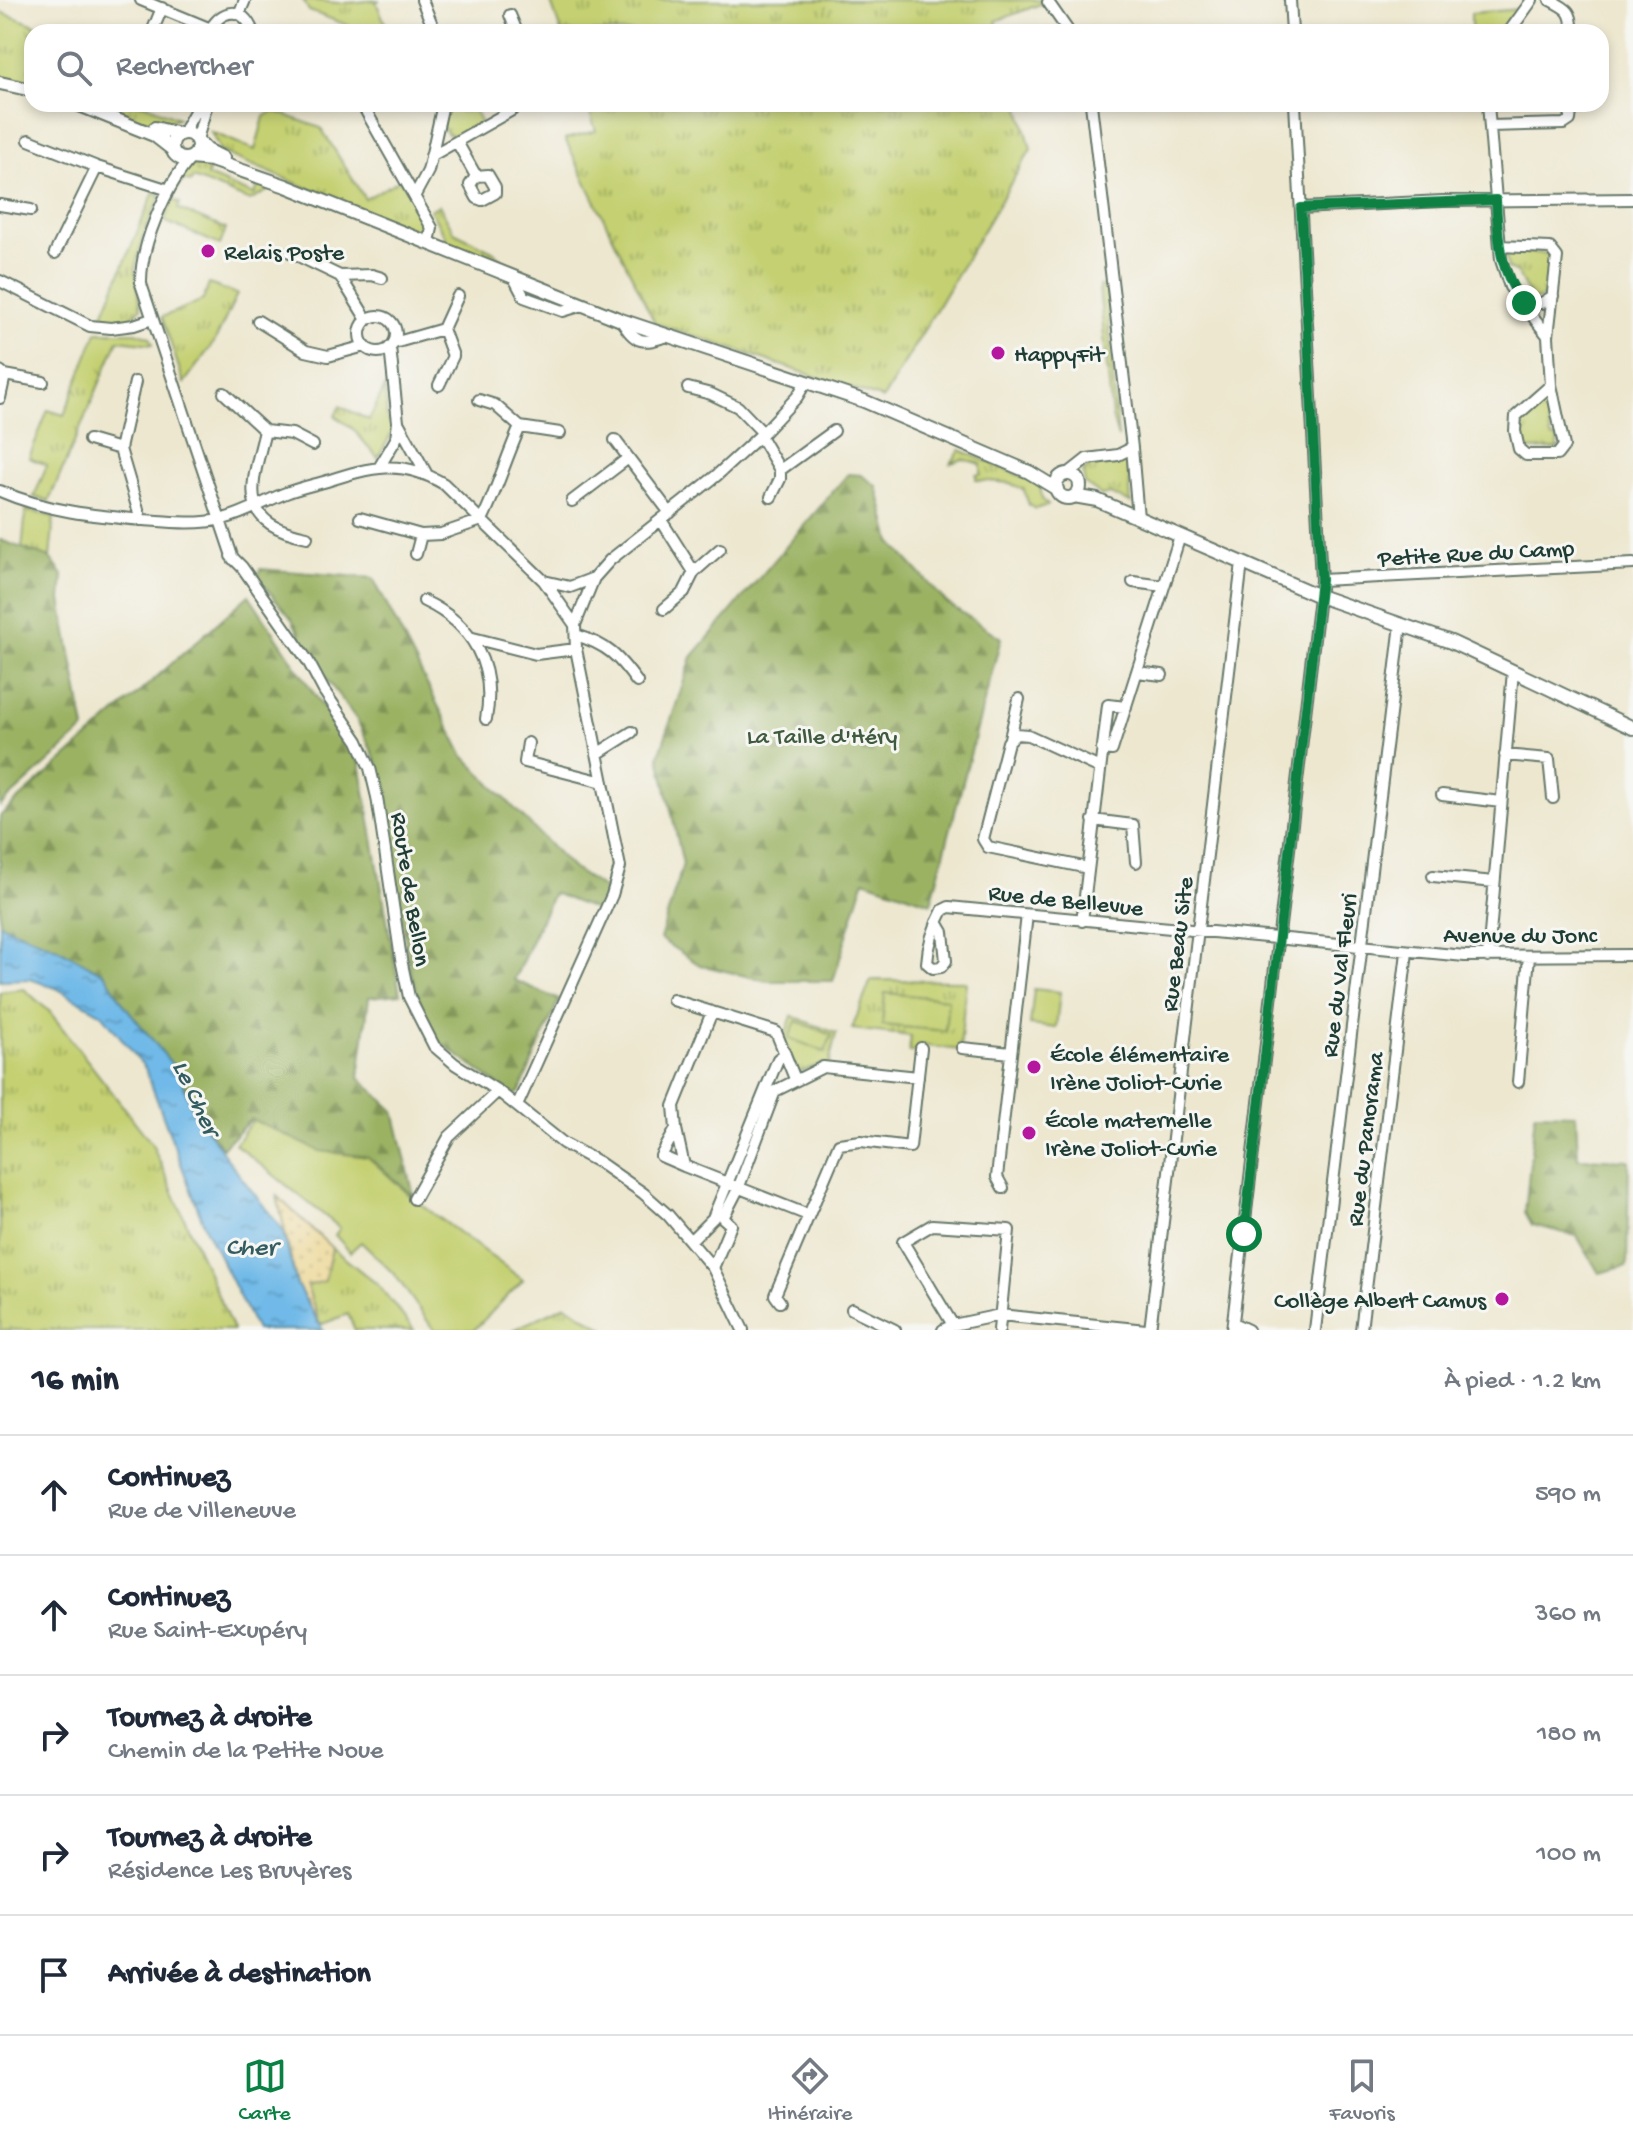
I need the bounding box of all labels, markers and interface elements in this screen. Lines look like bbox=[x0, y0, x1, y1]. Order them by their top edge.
search box bbox=[24, 24, 1609, 112]
icon: search bbox=[52, 46, 96, 90]
text: Rechercher bbox=[116, 51, 252, 86]
place label: Relais Poste bbox=[224, 240, 345, 269]
marker: Relais Poste bbox=[199, 242, 217, 260]
route end bbox=[1506, 285, 1542, 321]
place label: HappyFit bbox=[1014, 342, 1106, 371]
marker: HappyFit bbox=[989, 344, 1007, 362]
street label: Petite Rue du Camp bbox=[1376, 536, 1575, 575]
park label: La Taille d'Héry bbox=[747, 724, 898, 753]
street label: Route de Bellon bbox=[382, 811, 435, 969]
street label: Rue Beau Site bbox=[1157, 875, 1202, 1013]
street label: Rue de Bellevue bbox=[987, 880, 1145, 925]
street label: Rue du Val Fleuri bbox=[1317, 892, 1366, 1059]
street label: Avenue du Jonc bbox=[1443, 923, 1598, 952]
place label: École élémentaire Irène Joliot-Curie bbox=[1050, 1042, 1230, 1099]
street label: Rue du Panorama bbox=[1342, 1050, 1393, 1228]
water label: Le Cher bbox=[163, 1056, 227, 1146]
marker: École élémentaire Irène Joliot-Curie bbox=[1025, 1058, 1043, 1076]
place label: École maternelle Irène Joliot-Curie bbox=[1045, 1108, 1218, 1165]
marker: École maternelle Irène Joliot-Curie bbox=[1020, 1124, 1038, 1142]
route start bbox=[1226, 1216, 1262, 1252]
water label: Cher bbox=[226, 1234, 281, 1265]
place label: Collège Albert Camus bbox=[1274, 1288, 1487, 1317]
marker: Collège Albert Camus bbox=[1493, 1290, 1511, 1308]
text: 16 min bbox=[32, 1362, 119, 1402]
text: À pied · 1.2 km bbox=[1444, 1367, 1601, 1398]
text: Continuez bbox=[108, 1462, 230, 1497]
icon: ahead bbox=[32, 1473, 76, 1517]
text: 590 m bbox=[1535, 1480, 1601, 1511]
text: Rue de Villeneuve bbox=[108, 1497, 296, 1528]
text: Continuez bbox=[108, 1582, 230, 1617]
icon: ahead bbox=[32, 1593, 76, 1637]
text: 360 m bbox=[1535, 1600, 1601, 1631]
text: Rue Saint-Exupéry bbox=[108, 1617, 307, 1648]
text: Tournez à droite bbox=[108, 1702, 312, 1737]
icon: right bbox=[32, 1713, 76, 1757]
text: 180 m bbox=[1537, 1720, 1601, 1751]
text: Chemin de la Petite Noue bbox=[108, 1737, 384, 1768]
text: Tournez à droite bbox=[108, 1822, 312, 1857]
icon: right bbox=[32, 1833, 76, 1877]
text: 100 m bbox=[1536, 1840, 1601, 1871]
text: Résidence Les Bruyères bbox=[108, 1857, 351, 1888]
icon: arrive bbox=[32, 1953, 76, 1997]
text: Arrivée à destination bbox=[108, 1958, 371, 1993]
tab: Carte bbox=[238, 2054, 291, 2128]
tab: Itinéraire bbox=[768, 2054, 852, 2128]
tab: Favoris bbox=[1329, 2054, 1395, 2128]

